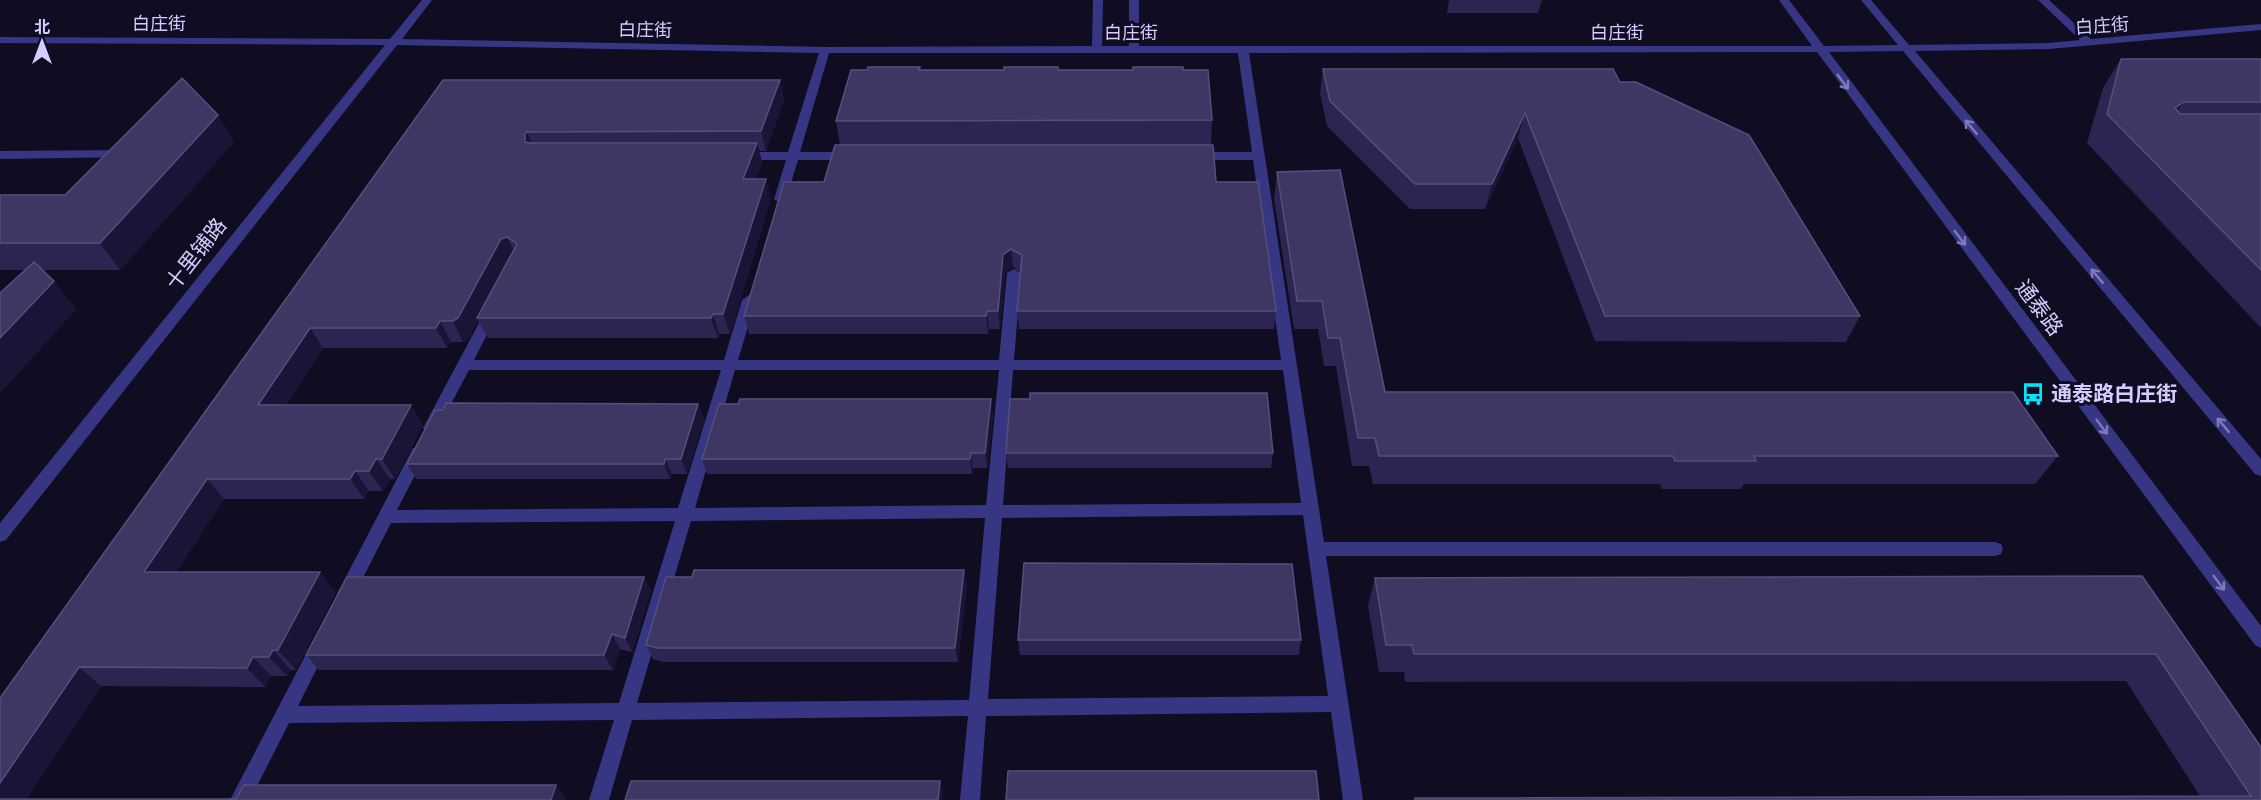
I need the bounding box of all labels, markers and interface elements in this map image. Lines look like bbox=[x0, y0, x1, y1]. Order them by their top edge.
north arrow bbox=[12, 12, 72, 72]
street label: 白庄街 bbox=[132, 14, 186, 34]
street label: 白庄街 bbox=[2074, 14, 2130, 38]
text: 北 bbox=[34, 19, 50, 36]
street label: 白庄街 bbox=[618, 20, 672, 40]
street label: 白庄街 bbox=[1104, 23, 1158, 43]
street label: 白庄街 bbox=[1590, 23, 1644, 43]
one-way arrow bbox=[1837, 73, 1849, 89]
one-way arrow bbox=[1965, 119, 1978, 135]
street label: 十里铺路 bbox=[161, 214, 231, 294]
one-way arrow bbox=[1953, 229, 1966, 245]
one-way arrow bbox=[2091, 268, 2104, 284]
street label: 通泰路 bbox=[2011, 276, 2068, 340]
bus stop icon: 通泰路白庄街 bbox=[2020, 381, 2046, 407]
place label: 通泰路白庄街 bbox=[2051, 382, 2177, 405]
one-way arrow bbox=[2216, 418, 2230, 433]
one-way arrow bbox=[2095, 419, 2108, 435]
one-way arrow bbox=[2212, 575, 2225, 591]

